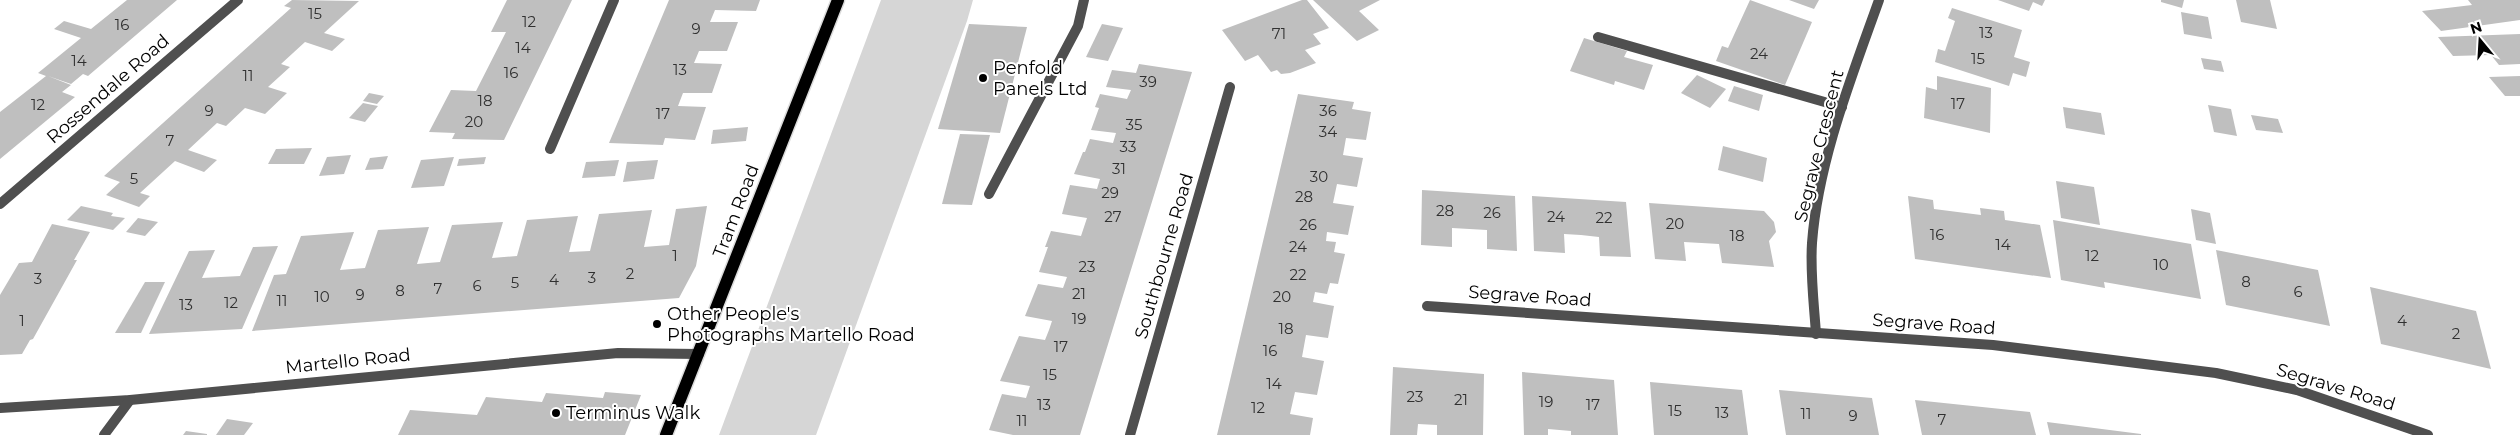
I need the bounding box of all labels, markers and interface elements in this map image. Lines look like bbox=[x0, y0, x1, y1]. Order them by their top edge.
house number: 15 bbox=[308, 4, 322, 23]
house number: 12 bbox=[522, 12, 536, 31]
house number: 16 bbox=[115, 15, 129, 34]
north arrow bbox=[2455, 15, 2505, 65]
text: N bbox=[2468, 17, 2484, 38]
house number: 9 bbox=[691, 19, 701, 38]
house number: 13 bbox=[1979, 23, 1993, 42]
house number: 71 bbox=[1272, 24, 1286, 43]
street label: Rossendale Road bbox=[42, 30, 174, 148]
house number: 14 bbox=[515, 38, 531, 57]
house number: 24 bbox=[1750, 44, 1768, 63]
house number: 15 bbox=[1971, 49, 1985, 68]
house number: 14 bbox=[71, 51, 87, 70]
place label: Penfold Panels Ltd bbox=[993, 57, 1087, 100]
house number: 13 bbox=[673, 60, 687, 79]
house number: 16 bbox=[504, 63, 518, 82]
house number: 11 bbox=[243, 66, 253, 85]
street label: Segrave Crescent bbox=[1789, 68, 1849, 224]
marker: Penfold Panels Ltd bbox=[977, 72, 989, 84]
house number: 39 bbox=[1139, 72, 1157, 91]
house number: 18 bbox=[478, 91, 493, 110]
house number: 17 bbox=[1951, 94, 1965, 113]
house number: 12 bbox=[31, 95, 45, 114]
house number: 9 bbox=[204, 101, 214, 120]
house number: 36 bbox=[1319, 101, 1337, 120]
house number: 17 bbox=[656, 104, 670, 123]
house number: 20 bbox=[465, 112, 483, 131]
house number: 35 bbox=[1126, 115, 1142, 134]
house number: 34 bbox=[1319, 122, 1337, 141]
house number: 7 bbox=[166, 131, 175, 150]
house number: 33 bbox=[1120, 137, 1136, 156]
house number: 31 bbox=[1112, 159, 1126, 178]
street label: Tram Road bbox=[708, 161, 764, 261]
house number: 30 bbox=[1310, 167, 1328, 186]
house number: 5 bbox=[130, 169, 138, 188]
street label: Southbourne Road bbox=[1130, 171, 1198, 341]
house number: 29 bbox=[1101, 183, 1119, 202]
house number: 28 bbox=[1295, 187, 1313, 206]
house number: 28 bbox=[1436, 201, 1454, 220]
house number: 26 bbox=[1483, 203, 1501, 222]
house number: 27 bbox=[1104, 207, 1122, 226]
house number: 24 bbox=[1547, 207, 1565, 226]
house number: 22 bbox=[1595, 208, 1613, 227]
house number: 20 bbox=[1666, 214, 1684, 233]
house number: 26 bbox=[1299, 215, 1317, 234]
house number: 16 bbox=[1930, 225, 1944, 244]
house number: 18 bbox=[1730, 226, 1745, 245]
house number: 14 bbox=[1995, 235, 2011, 254]
house number: 24 bbox=[1289, 237, 1307, 256]
house number: 1 bbox=[672, 246, 678, 265]
house number: 12 bbox=[2085, 246, 2099, 265]
house number: 10 bbox=[2153, 255, 2169, 274]
house number: 23 bbox=[1079, 257, 1095, 276]
house number: 2 bbox=[626, 264, 634, 283]
house number: 22 bbox=[1289, 265, 1307, 284]
house number: 3 bbox=[588, 268, 596, 287]
house number: 3 bbox=[34, 269, 42, 288]
house number: 4 bbox=[549, 270, 559, 289]
house number: 8 bbox=[2241, 272, 2251, 291]
house number: 5 bbox=[511, 273, 519, 292]
house number: 6 bbox=[472, 276, 482, 295]
house number: 7 bbox=[434, 279, 443, 298]
house number: 8 bbox=[395, 281, 405, 300]
street label: Segrave Road bbox=[1468, 281, 1592, 311]
house number: 6 bbox=[2293, 282, 2303, 301]
house number: 21 bbox=[1072, 284, 1086, 303]
house number: 9 bbox=[355, 285, 365, 304]
house number: 10 bbox=[314, 287, 330, 306]
house number: 20 bbox=[1273, 287, 1291, 306]
house number: 11 bbox=[277, 291, 287, 310]
house number: 12 bbox=[224, 293, 238, 312]
house number: 13 bbox=[179, 295, 193, 314]
place label: Other People's Photographs Martello Road bbox=[667, 303, 915, 346]
house number: 19 bbox=[1072, 309, 1086, 328]
street label: Segrave Road bbox=[1872, 309, 1996, 339]
house number: 1 bbox=[19, 311, 25, 330]
house number: 4 bbox=[2397, 311, 2407, 330]
marker: Other People's Photographs Martello Road bbox=[651, 318, 663, 330]
house number: 18 bbox=[1279, 319, 1294, 338]
house number: 2 bbox=[2452, 324, 2460, 343]
house number: 17 bbox=[1054, 337, 1068, 356]
house number: 16 bbox=[1263, 341, 1277, 360]
street label: Martello Road bbox=[284, 343, 412, 379]
street label: Segrave Road bbox=[2274, 358, 2398, 416]
house number: 15 bbox=[1043, 365, 1057, 384]
house number: 14 bbox=[1266, 374, 1282, 393]
house number: 23 bbox=[1407, 387, 1423, 406]
house number: 21 bbox=[1454, 390, 1468, 409]
house number: 19 bbox=[1539, 392, 1553, 411]
house number: 13 bbox=[1037, 395, 1051, 414]
house number: 17 bbox=[1586, 395, 1600, 414]
house number: 12 bbox=[1251, 398, 1265, 417]
house number: 15 bbox=[1668, 401, 1682, 420]
place label: Terminus Walk bbox=[566, 402, 700, 424]
house number: 13 bbox=[1715, 403, 1729, 422]
house number: 11 bbox=[1801, 404, 1811, 423]
house number: 9 bbox=[1848, 406, 1858, 425]
marker: Terminus Walk bbox=[550, 407, 562, 419]
house number: 7 bbox=[1938, 410, 1947, 429]
house number: 11 bbox=[1017, 411, 1027, 430]

